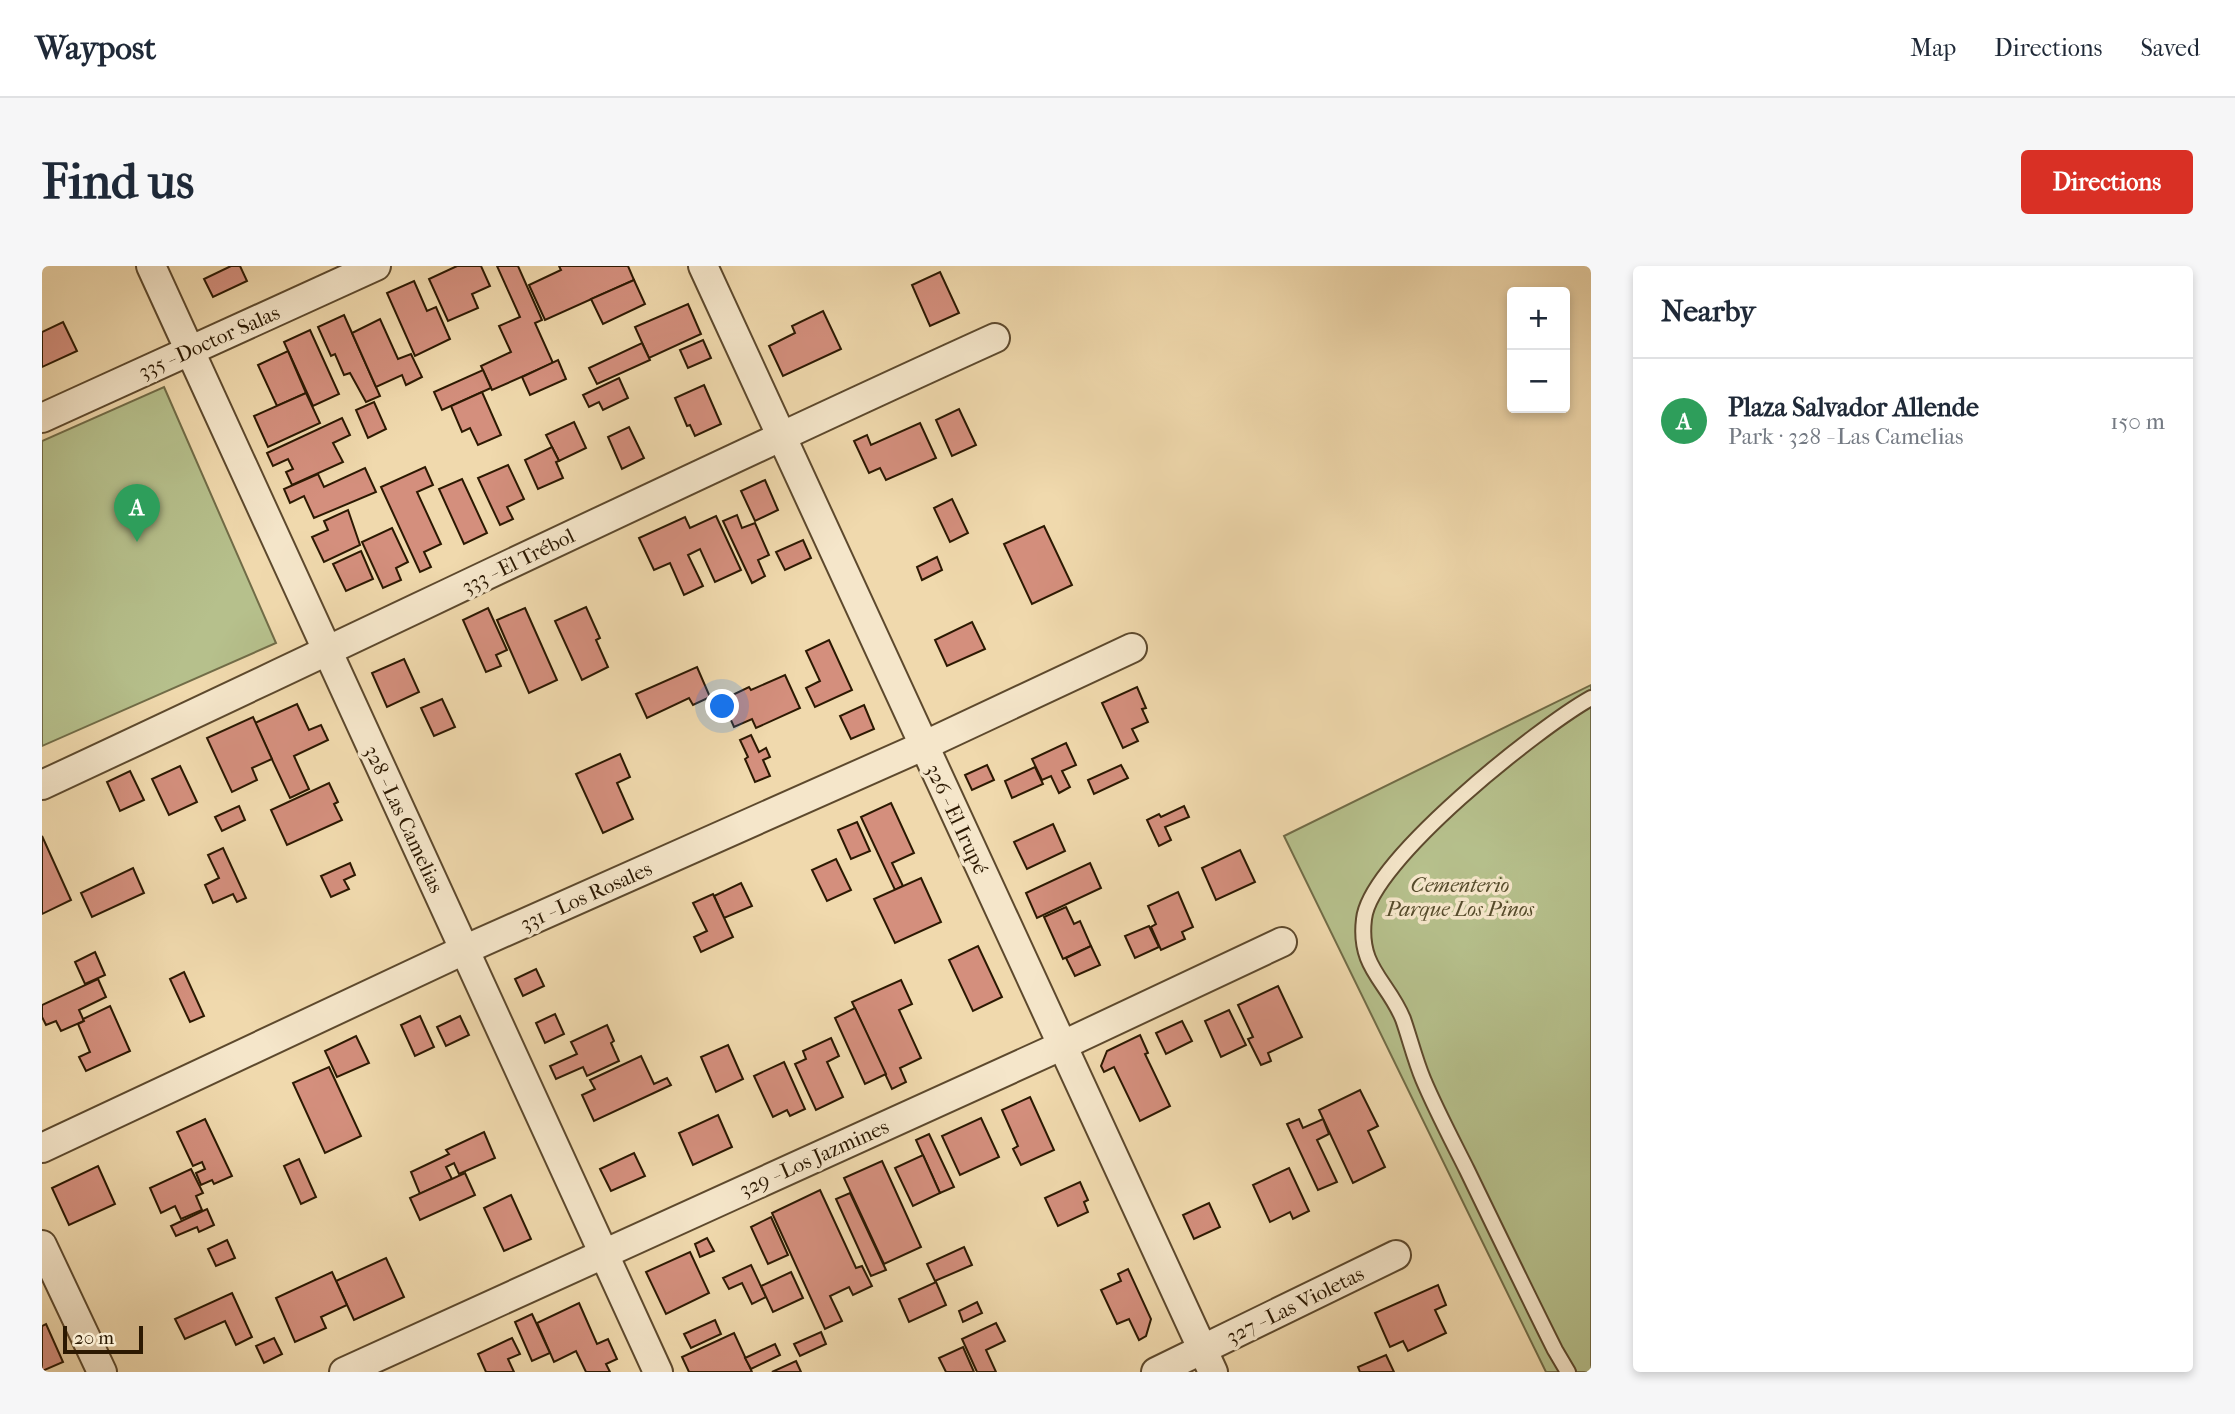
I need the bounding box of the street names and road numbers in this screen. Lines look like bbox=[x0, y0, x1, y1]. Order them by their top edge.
street label: 335 - Doctor Salas bbox=[135, 300, 284, 384]
street label: 333 - El Trébol bbox=[458, 523, 579, 599]
street label: 328 - Las Camelias bbox=[359, 741, 449, 897]
street label: 326 - El Irupé bbox=[921, 760, 993, 878]
street label: 331 - Los Rosales bbox=[516, 856, 656, 936]
street label: 329 - Los Jazmines bbox=[736, 1114, 893, 1202]
street label: 327 - Las Violetas bbox=[1222, 1261, 1368, 1349]

